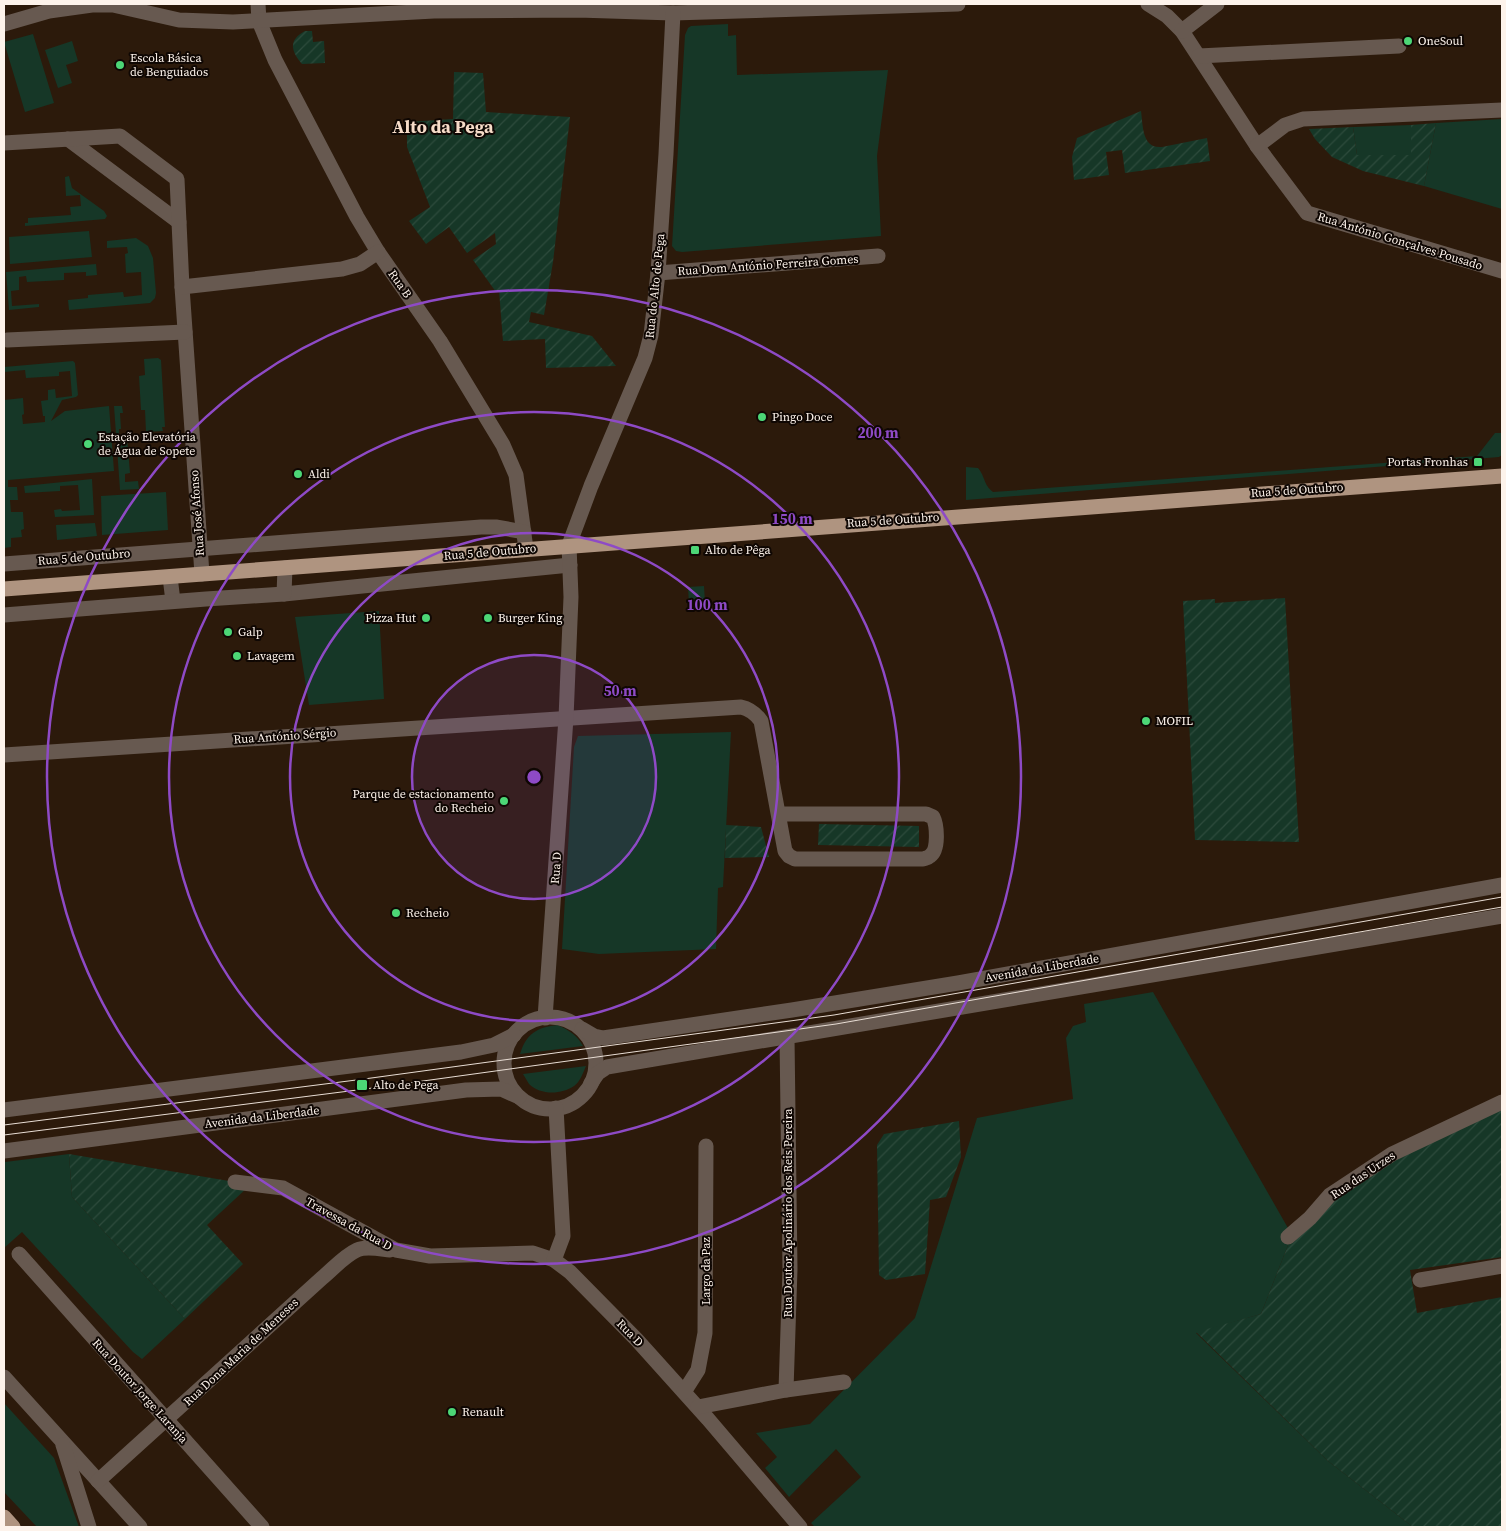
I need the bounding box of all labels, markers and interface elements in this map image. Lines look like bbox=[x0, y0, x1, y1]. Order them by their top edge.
place label: OneSoul bbox=[1418, 33, 1463, 49]
marker: OneSoul bbox=[1402, 35, 1414, 47]
place label: Escola Básica de Benguiados bbox=[130, 50, 208, 80]
marker: Escola Básica de Benguiados bbox=[114, 59, 126, 71]
district label: Alto da Pega bbox=[392, 114, 494, 139]
street label: Rua António Gonçalves Pousado bbox=[1315, 208, 1485, 274]
street label: Rua do Alto de Pega bbox=[642, 232, 669, 339]
street label: Rua Dom António Ferreira Gomes bbox=[677, 251, 859, 279]
street label: Rua B bbox=[385, 267, 416, 302]
place label: Pingo Doce bbox=[772, 409, 833, 425]
marker: Pingo Doce bbox=[756, 411, 768, 423]
text: 200 m bbox=[857, 422, 899, 443]
place label: Estação Elevatória de Água de Sopete bbox=[98, 429, 197, 459]
marker: Estação Elevatória de Água de Sopete bbox=[82, 438, 94, 450]
place label: Portas Fronhas bbox=[1387, 454, 1468, 470]
marker: Portas Fronhas bbox=[1472, 456, 1484, 468]
place label: Aldi bbox=[308, 466, 330, 482]
marker: Aldi bbox=[292, 468, 304, 480]
street label: Rua José Afonso bbox=[186, 469, 208, 557]
street label: Rua 5 de Outubro bbox=[1250, 479, 1344, 501]
text: 150 m bbox=[771, 508, 813, 529]
street label: Rua 5 de Outubro bbox=[846, 509, 940, 531]
street label: Rua 5 de Outubro bbox=[443, 540, 537, 564]
place label: Alto de Pêga bbox=[705, 542, 771, 558]
marker: Alto de Pêga bbox=[689, 544, 701, 556]
street label: Rua 5 de Outubro bbox=[37, 545, 131, 569]
text: 100 m bbox=[686, 594, 728, 615]
place label: Pizza Hut bbox=[365, 610, 416, 626]
place label: Burger King bbox=[498, 610, 562, 626]
marker: Pizza Hut bbox=[420, 612, 432, 624]
marker: Burger King bbox=[482, 612, 494, 624]
place label: Galp bbox=[238, 624, 263, 640]
marker: Galp bbox=[222, 626, 234, 638]
place label: Lavagem bbox=[247, 648, 295, 664]
marker: Lavagem bbox=[231, 650, 243, 662]
text: 50 m bbox=[603, 680, 637, 701]
place label: MOFIL bbox=[1156, 713, 1193, 729]
marker: MOFIL bbox=[1140, 715, 1152, 727]
street label: Rua António Sérgio bbox=[233, 724, 337, 748]
centre of rings bbox=[525, 768, 543, 786]
place label: Parque de estacionamento do Recheio bbox=[352, 786, 494, 816]
marker: Parque de estacionamento do Recheio bbox=[498, 795, 510, 807]
street label: Rua D bbox=[547, 851, 565, 885]
place label: Recheio bbox=[406, 905, 449, 921]
marker: Recheio bbox=[390, 907, 402, 919]
street label: Avenida da Liberdade bbox=[984, 950, 1100, 986]
place label: Alto de Pega bbox=[373, 1077, 439, 1093]
marker: Alto de Pega bbox=[355, 1078, 369, 1092]
street label: Avenida da Liberdade bbox=[204, 1102, 320, 1132]
street label: Rua Doutor Apolinário dos Reis Pereira bbox=[780, 1108, 796, 1317]
street label: Rua das Urzes bbox=[1328, 1148, 1398, 1202]
street label: Travessa da Rua D bbox=[303, 1194, 395, 1254]
street label: Largo da Paz bbox=[698, 1237, 714, 1305]
street label: Rua Dona Maria de Meneses bbox=[180, 1295, 302, 1409]
street label: Rua D bbox=[613, 1316, 647, 1350]
street label: Rua Doutor Jorge Laranja bbox=[89, 1335, 192, 1447]
place label: Renault bbox=[462, 1404, 504, 1420]
marker: Renault bbox=[446, 1406, 458, 1418]

